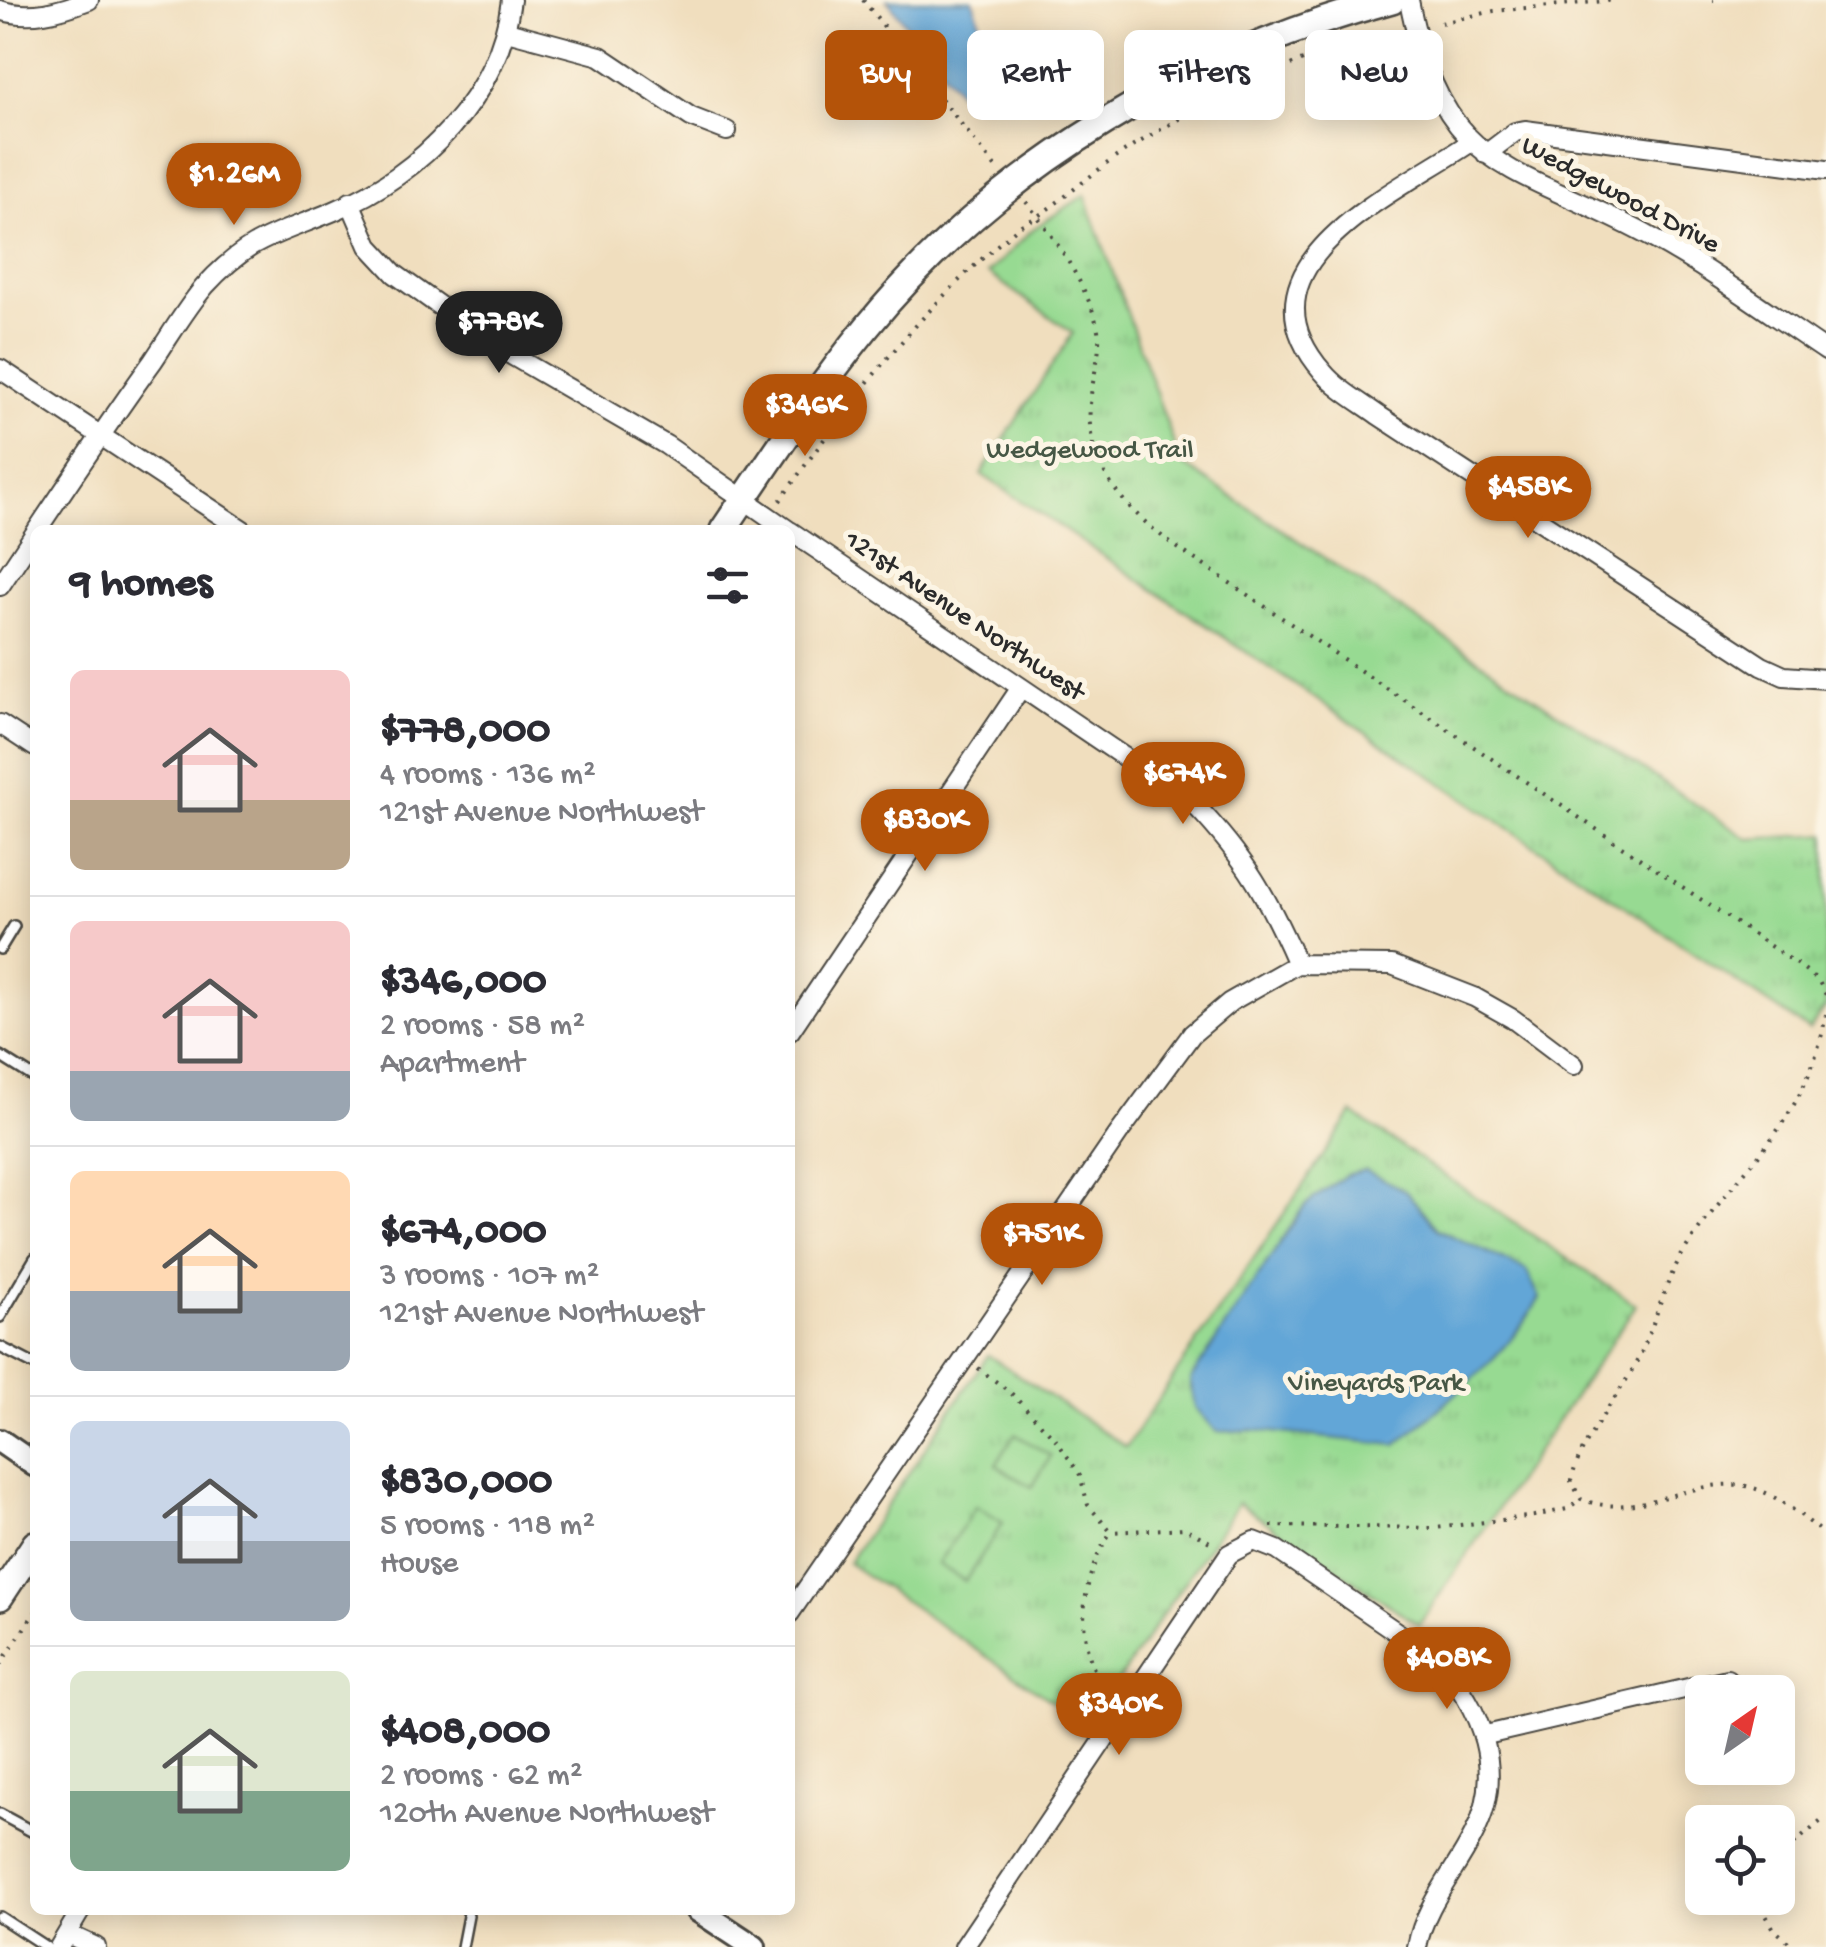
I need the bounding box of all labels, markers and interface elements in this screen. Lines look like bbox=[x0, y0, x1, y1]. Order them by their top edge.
chip: Buy bbox=[825, 30, 947, 120]
chip: Rent bbox=[967, 30, 1104, 120]
chip: Filters bbox=[1124, 30, 1285, 120]
chip: New bbox=[1305, 30, 1443, 120]
street label: Wedgewood Drive bbox=[1515, 130, 1725, 262]
pin: $1.26M bbox=[153, 143, 315, 228]
text: $1.26M bbox=[188, 156, 280, 194]
pin: $778K bbox=[429, 291, 569, 376]
text: $778K bbox=[458, 304, 540, 342]
pin: $346K bbox=[735, 374, 875, 459]
text: $346K bbox=[765, 387, 845, 425]
park label: Wedgewood Trail bbox=[986, 435, 1194, 468]
pin: $458K bbox=[1458, 456, 1598, 541]
text: $458K bbox=[1487, 469, 1569, 507]
street label: 121st Avenue Northwest bbox=[837, 524, 1093, 711]
icon: filters bbox=[700, 558, 755, 613]
text: 9 homes bbox=[70, 561, 212, 610]
text: $778,000 bbox=[380, 708, 550, 757]
icon: home bbox=[150, 710, 270, 830]
pin: $674K bbox=[1113, 742, 1253, 827]
text: $674K bbox=[1143, 755, 1223, 793]
text: 4 rooms · 136 m² bbox=[380, 757, 596, 795]
pin: $830K bbox=[855, 789, 995, 874]
text: 121st Avenue Northwest bbox=[380, 795, 703, 833]
text: $830K bbox=[883, 802, 967, 840]
text: $346,000 bbox=[380, 959, 547, 1008]
icon: home bbox=[150, 961, 270, 1081]
text: 2 rooms · 58 m² bbox=[380, 1008, 585, 1046]
text: Apartment bbox=[380, 1046, 524, 1084]
pin: $751K bbox=[972, 1203, 1112, 1288]
text: $674,000 bbox=[380, 1209, 547, 1258]
icon: home bbox=[150, 1211, 270, 1331]
text: $751K bbox=[1003, 1216, 1081, 1254]
text: 3 rooms · 107 m² bbox=[380, 1258, 599, 1296]
text: 121st Avenue Northwest bbox=[380, 1296, 703, 1334]
park label: Vineyards Park bbox=[1287, 1368, 1466, 1401]
text: $830,000 bbox=[380, 1459, 552, 1508]
icon: home bbox=[150, 1461, 270, 1581]
text: 5 rooms · 118 m² bbox=[380, 1508, 595, 1546]
text: House bbox=[380, 1546, 458, 1584]
pin: $408K bbox=[1377, 1627, 1517, 1712]
text: $408K bbox=[1406, 1640, 1488, 1678]
pin: $340K bbox=[1049, 1673, 1189, 1758]
north arrow bbox=[1685, 1675, 1795, 1785]
map controls bbox=[1685, 1675, 1795, 1915]
text: $340K bbox=[1078, 1686, 1160, 1724]
text: $408,000 bbox=[380, 1709, 550, 1758]
icon: home bbox=[150, 1711, 270, 1831]
text: 2 rooms · 62 m² bbox=[380, 1758, 582, 1796]
text: 120th Avenue Northwest bbox=[380, 1796, 714, 1834]
button: locate bbox=[1685, 1805, 1795, 1915]

